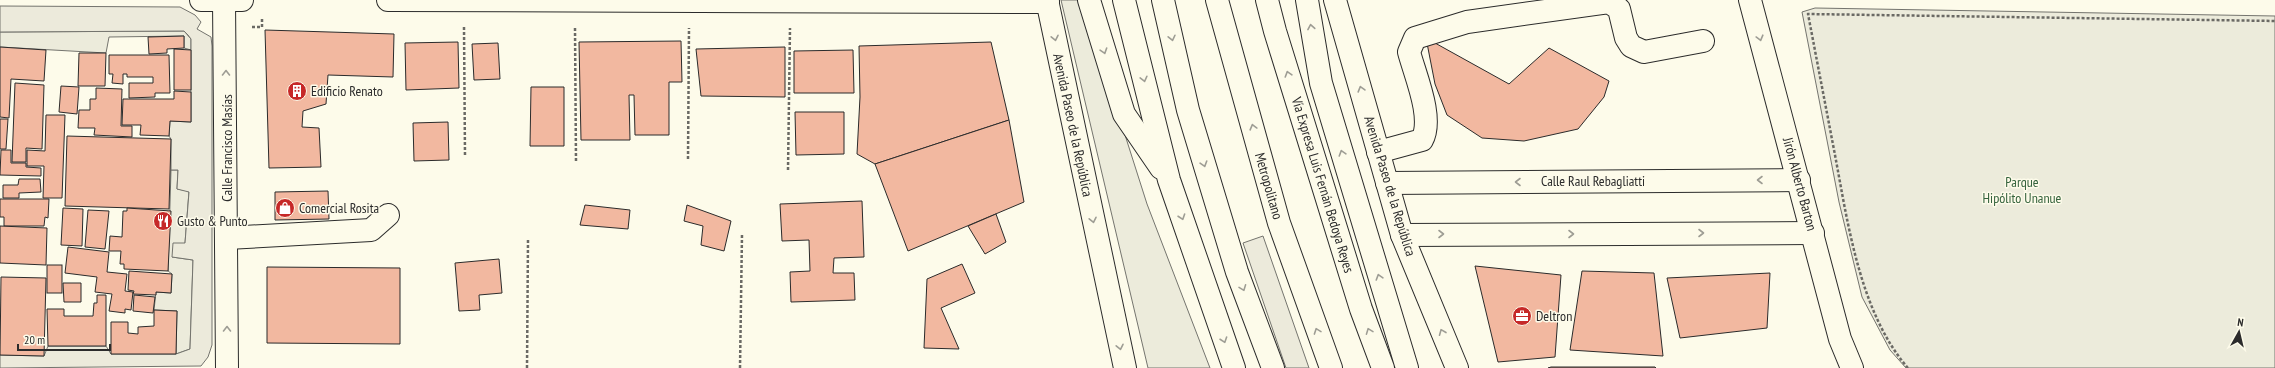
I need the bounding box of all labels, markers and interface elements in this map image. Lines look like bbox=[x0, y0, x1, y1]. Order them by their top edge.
one-way arrow bbox=[1307, 23, 1315, 30]
one-way arrow bbox=[1756, 34, 1764, 41]
one-way arrow bbox=[1051, 35, 1059, 41]
one-way arrow bbox=[1167, 35, 1175, 41]
one-way arrow bbox=[1099, 47, 1108, 54]
street label: Avenida Paseo de la República bbox=[1049, 52, 1097, 198]
one-way arrow bbox=[222, 70, 230, 76]
one-way arrow bbox=[1284, 71, 1293, 78]
one-way arrow bbox=[1139, 75, 1148, 82]
building icon: Edificio Renato bbox=[286, 80, 308, 102]
place label: Edificio Renato bbox=[311, 82, 383, 100]
one-way arrow bbox=[1357, 86, 1366, 93]
street label: Calle Francisco Masías bbox=[218, 94, 236, 202]
street label: Vía Expresa Luis Fernán Bedoya Reyes bbox=[1287, 94, 1358, 275]
street label: Avenida Paseo de la República bbox=[1360, 114, 1420, 258]
one-way arrow bbox=[1249, 124, 1257, 131]
street label: Jirón Alberto Barton bbox=[1779, 134, 1821, 233]
one-way arrow bbox=[1338, 149, 1347, 156]
street label: Metropolitano bbox=[1251, 151, 1287, 221]
one-way arrow bbox=[1199, 160, 1208, 167]
street label: Calle Raul Rebagliatti bbox=[1541, 172, 1645, 190]
park label: Parque Hipólito Unanue bbox=[1983, 173, 2062, 207]
one-way arrow bbox=[1757, 176, 1763, 184]
one-way arrow bbox=[1515, 178, 1521, 186]
shop icon: Comercial Rosita bbox=[274, 197, 296, 219]
place label: Comercial Rosita bbox=[299, 199, 379, 217]
restaurant icon: Gusto & Punto bbox=[152, 210, 174, 232]
place label: Gusto & Punto bbox=[177, 212, 248, 230]
one-way arrow bbox=[1177, 213, 1186, 220]
one-way arrow bbox=[1089, 217, 1097, 223]
one-way arrow bbox=[1698, 229, 1704, 237]
one-way arrow bbox=[1438, 230, 1444, 239]
one-way arrow bbox=[1568, 230, 1574, 238]
one-way arrow bbox=[1375, 274, 1384, 281]
one-way arrow bbox=[1238, 285, 1246, 292]
office icon: Deltron bbox=[1511, 305, 1533, 327]
place label: Deltron bbox=[1536, 307, 1572, 325]
north arrow bbox=[2219, 312, 2259, 352]
text: N bbox=[2236, 315, 2244, 329]
scale bar bbox=[18, 326, 110, 352]
one-way arrow bbox=[223, 326, 231, 332]
one-way arrow bbox=[1314, 328, 1322, 335]
one-way arrow bbox=[1366, 328, 1374, 335]
one-way arrow bbox=[1438, 328, 1446, 335]
text: 20 m bbox=[24, 332, 45, 347]
one-way arrow bbox=[1219, 336, 1228, 343]
one-way arrow bbox=[1116, 344, 1124, 351]

